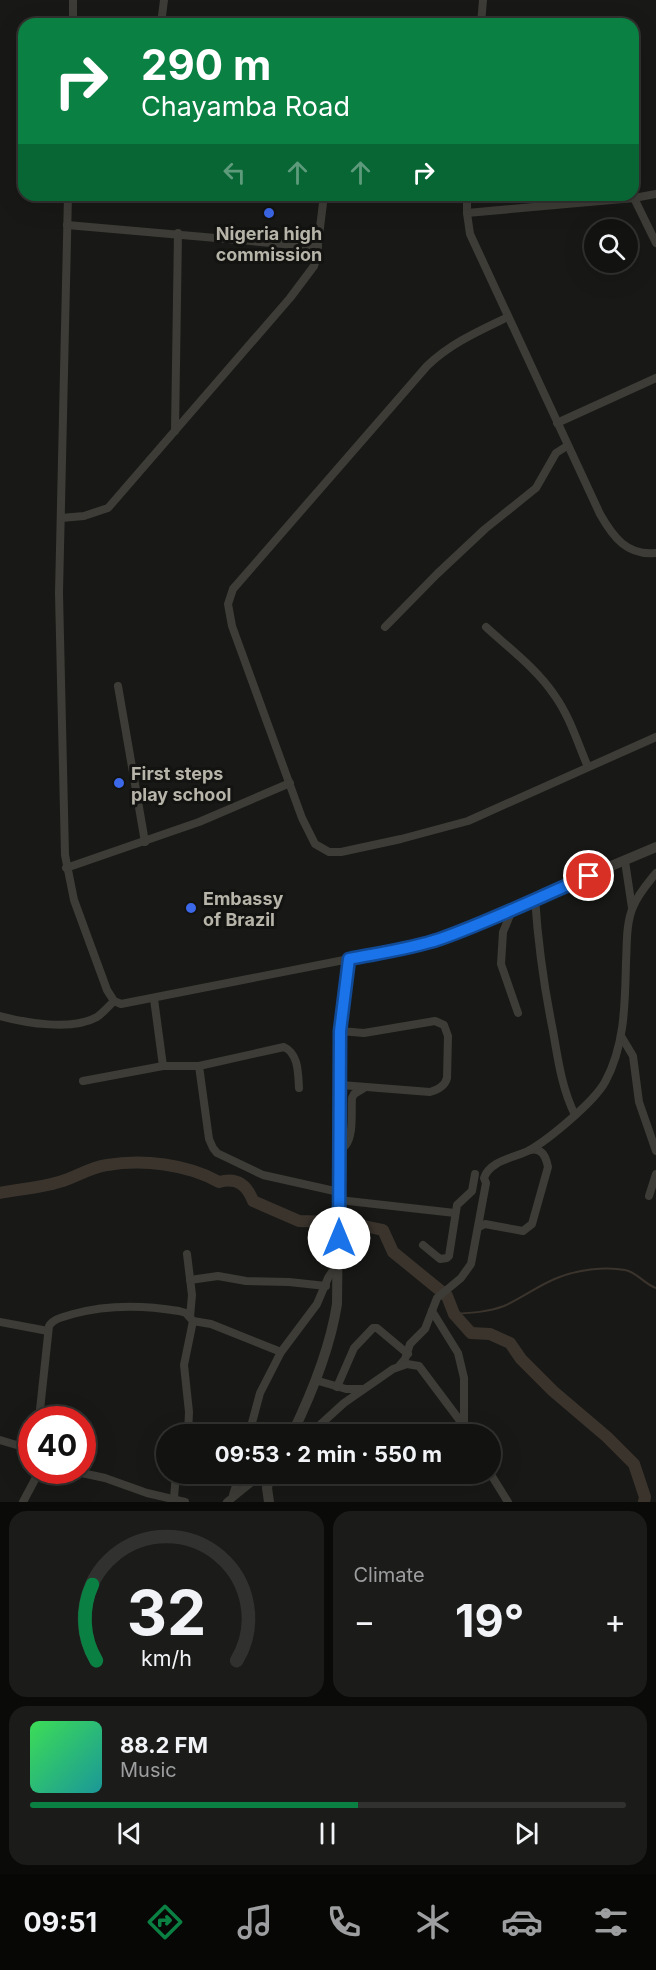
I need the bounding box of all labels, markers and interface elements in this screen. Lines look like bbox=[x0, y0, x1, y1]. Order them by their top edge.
text: 290 m bbox=[141, 39, 271, 90]
icon: right bbox=[42, 42, 120, 120]
text: Chayamba Road bbox=[141, 90, 350, 123]
icon: left bbox=[218, 156, 251, 189]
icon: ahead bbox=[281, 156, 314, 189]
icon: ahead bbox=[344, 156, 377, 189]
icon: right bbox=[407, 156, 440, 189]
marker: Nigeria high commission bbox=[262, 206, 276, 220]
map controls bbox=[584, 219, 638, 273]
button: search bbox=[584, 219, 638, 273]
place label: Nigeria high commission bbox=[216, 223, 322, 265]
place label: First steps play school bbox=[131, 763, 231, 805]
marker: First steps play school bbox=[112, 776, 126, 790]
pin bbox=[563, 850, 614, 901]
icon: arrive bbox=[572, 859, 605, 892]
place label: Embassy of Brazil bbox=[203, 888, 283, 930]
marker: Embassy of Brazil bbox=[184, 901, 198, 915]
position arrow bbox=[307, 1206, 371, 1270]
speed limit sign: 40 bbox=[18, 1406, 96, 1484]
text: 09:53 · 2 min · 550 m bbox=[215, 1441, 442, 1467]
text: Climate bbox=[354, 1563, 425, 1587]
text: 32 bbox=[126, 1575, 206, 1650]
text: 19° bbox=[455, 1593, 524, 1648]
text: − bbox=[354, 1601, 375, 1641]
text: + bbox=[604, 1601, 626, 1641]
text: km/h bbox=[141, 1645, 192, 1671]
text: 88.2 FM bbox=[120, 1732, 208, 1758]
text: Music bbox=[120, 1758, 177, 1782]
icon: previous bbox=[113, 1817, 146, 1850]
icon: pause bbox=[311, 1817, 344, 1850]
icon: next bbox=[510, 1817, 543, 1850]
icon: directions bbox=[144, 1901, 186, 1943]
icon: music bbox=[234, 1901, 276, 1943]
icon: phone bbox=[323, 1901, 365, 1943]
icon: climate bbox=[412, 1901, 454, 1943]
icon: car bbox=[501, 1901, 543, 1943]
icon: filters bbox=[590, 1901, 632, 1943]
text: 09:51 bbox=[24, 1906, 97, 1939]

